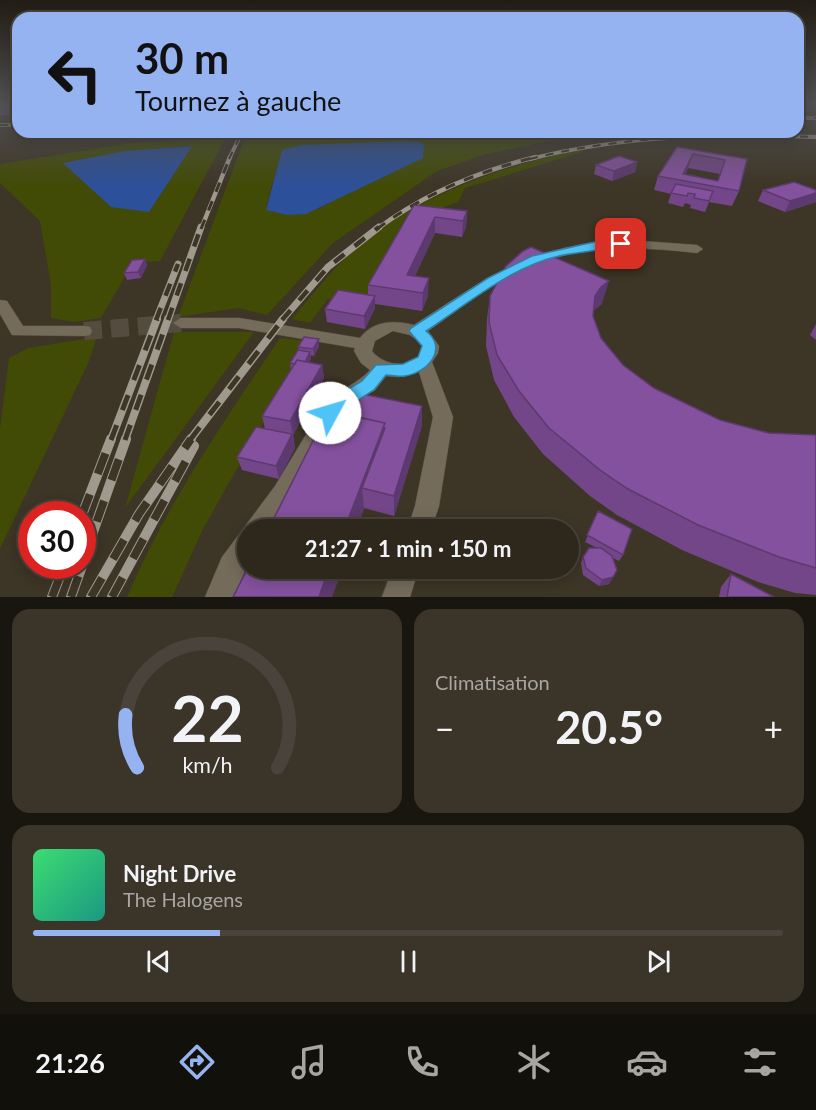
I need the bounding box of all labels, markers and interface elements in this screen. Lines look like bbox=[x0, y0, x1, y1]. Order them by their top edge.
text: 30 m bbox=[135, 33, 229, 83]
icon: left bbox=[36, 36, 114, 114]
text: Tournez à gauche bbox=[135, 84, 341, 117]
pin bbox=[595, 218, 646, 269]
icon: arrive bbox=[604, 227, 637, 260]
position arrow bbox=[298, 381, 362, 445]
speed limit sign: 30 bbox=[18, 501, 96, 579]
text: 21:27 · 1 min · 150 m bbox=[305, 535, 511, 562]
text: Climatisation bbox=[435, 670, 550, 694]
text: 22 bbox=[171, 680, 243, 755]
text: 20.5° bbox=[555, 700, 663, 754]
text: − bbox=[435, 708, 454, 748]
text: + bbox=[764, 708, 783, 748]
text: km/h bbox=[182, 752, 232, 778]
text: Night Drive bbox=[123, 860, 236, 887]
text: The Halogens bbox=[123, 887, 243, 911]
icon: previous bbox=[142, 945, 175, 978]
icon: pause bbox=[392, 945, 425, 978]
icon: next bbox=[642, 945, 675, 978]
icon: directions bbox=[176, 1041, 218, 1083]
icon: music bbox=[288, 1041, 330, 1083]
icon: phone bbox=[401, 1041, 443, 1083]
icon: climate bbox=[513, 1041, 555, 1083]
icon: car bbox=[626, 1041, 668, 1083]
icon: filters bbox=[739, 1041, 781, 1083]
text: 21:26 bbox=[35, 1046, 105, 1079]

